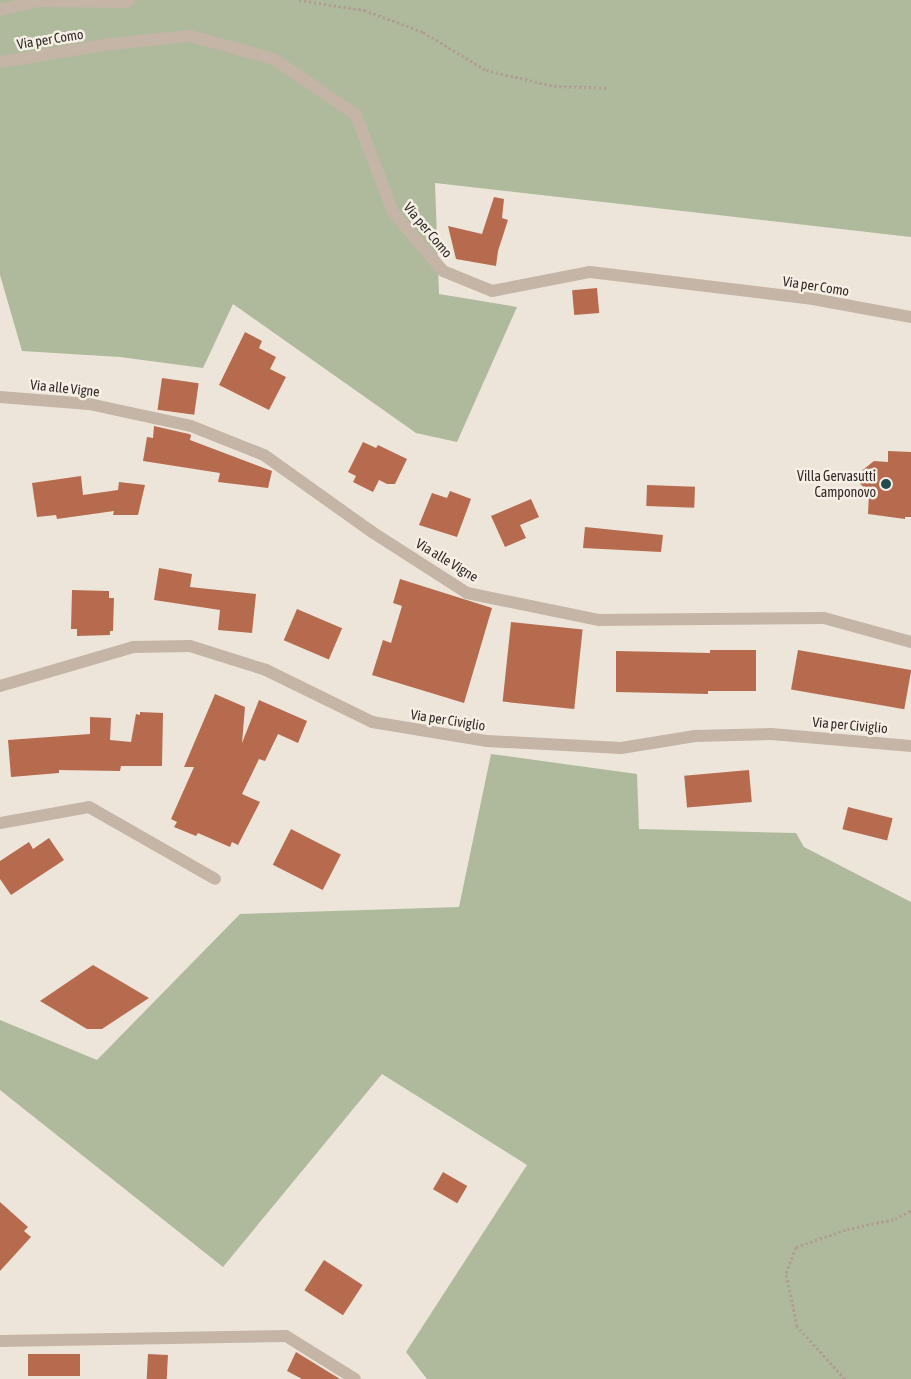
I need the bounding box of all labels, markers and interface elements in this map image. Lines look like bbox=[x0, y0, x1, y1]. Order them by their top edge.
street label: Via per Como bbox=[16, 25, 84, 53]
street label: Via per Como bbox=[400, 199, 456, 261]
street label: Via per Como bbox=[782, 272, 850, 300]
street label: Via alle Vigne bbox=[29, 376, 101, 400]
place label: Villa Gervasutti Camponovo bbox=[797, 468, 876, 501]
marker: Villa Gervasutti Camponovo bbox=[880, 478, 892, 490]
street label: Via alle Vigne bbox=[413, 535, 481, 585]
street label: Via per Civiglio bbox=[409, 706, 487, 734]
street label: Via per Civiglio bbox=[812, 713, 888, 737]

